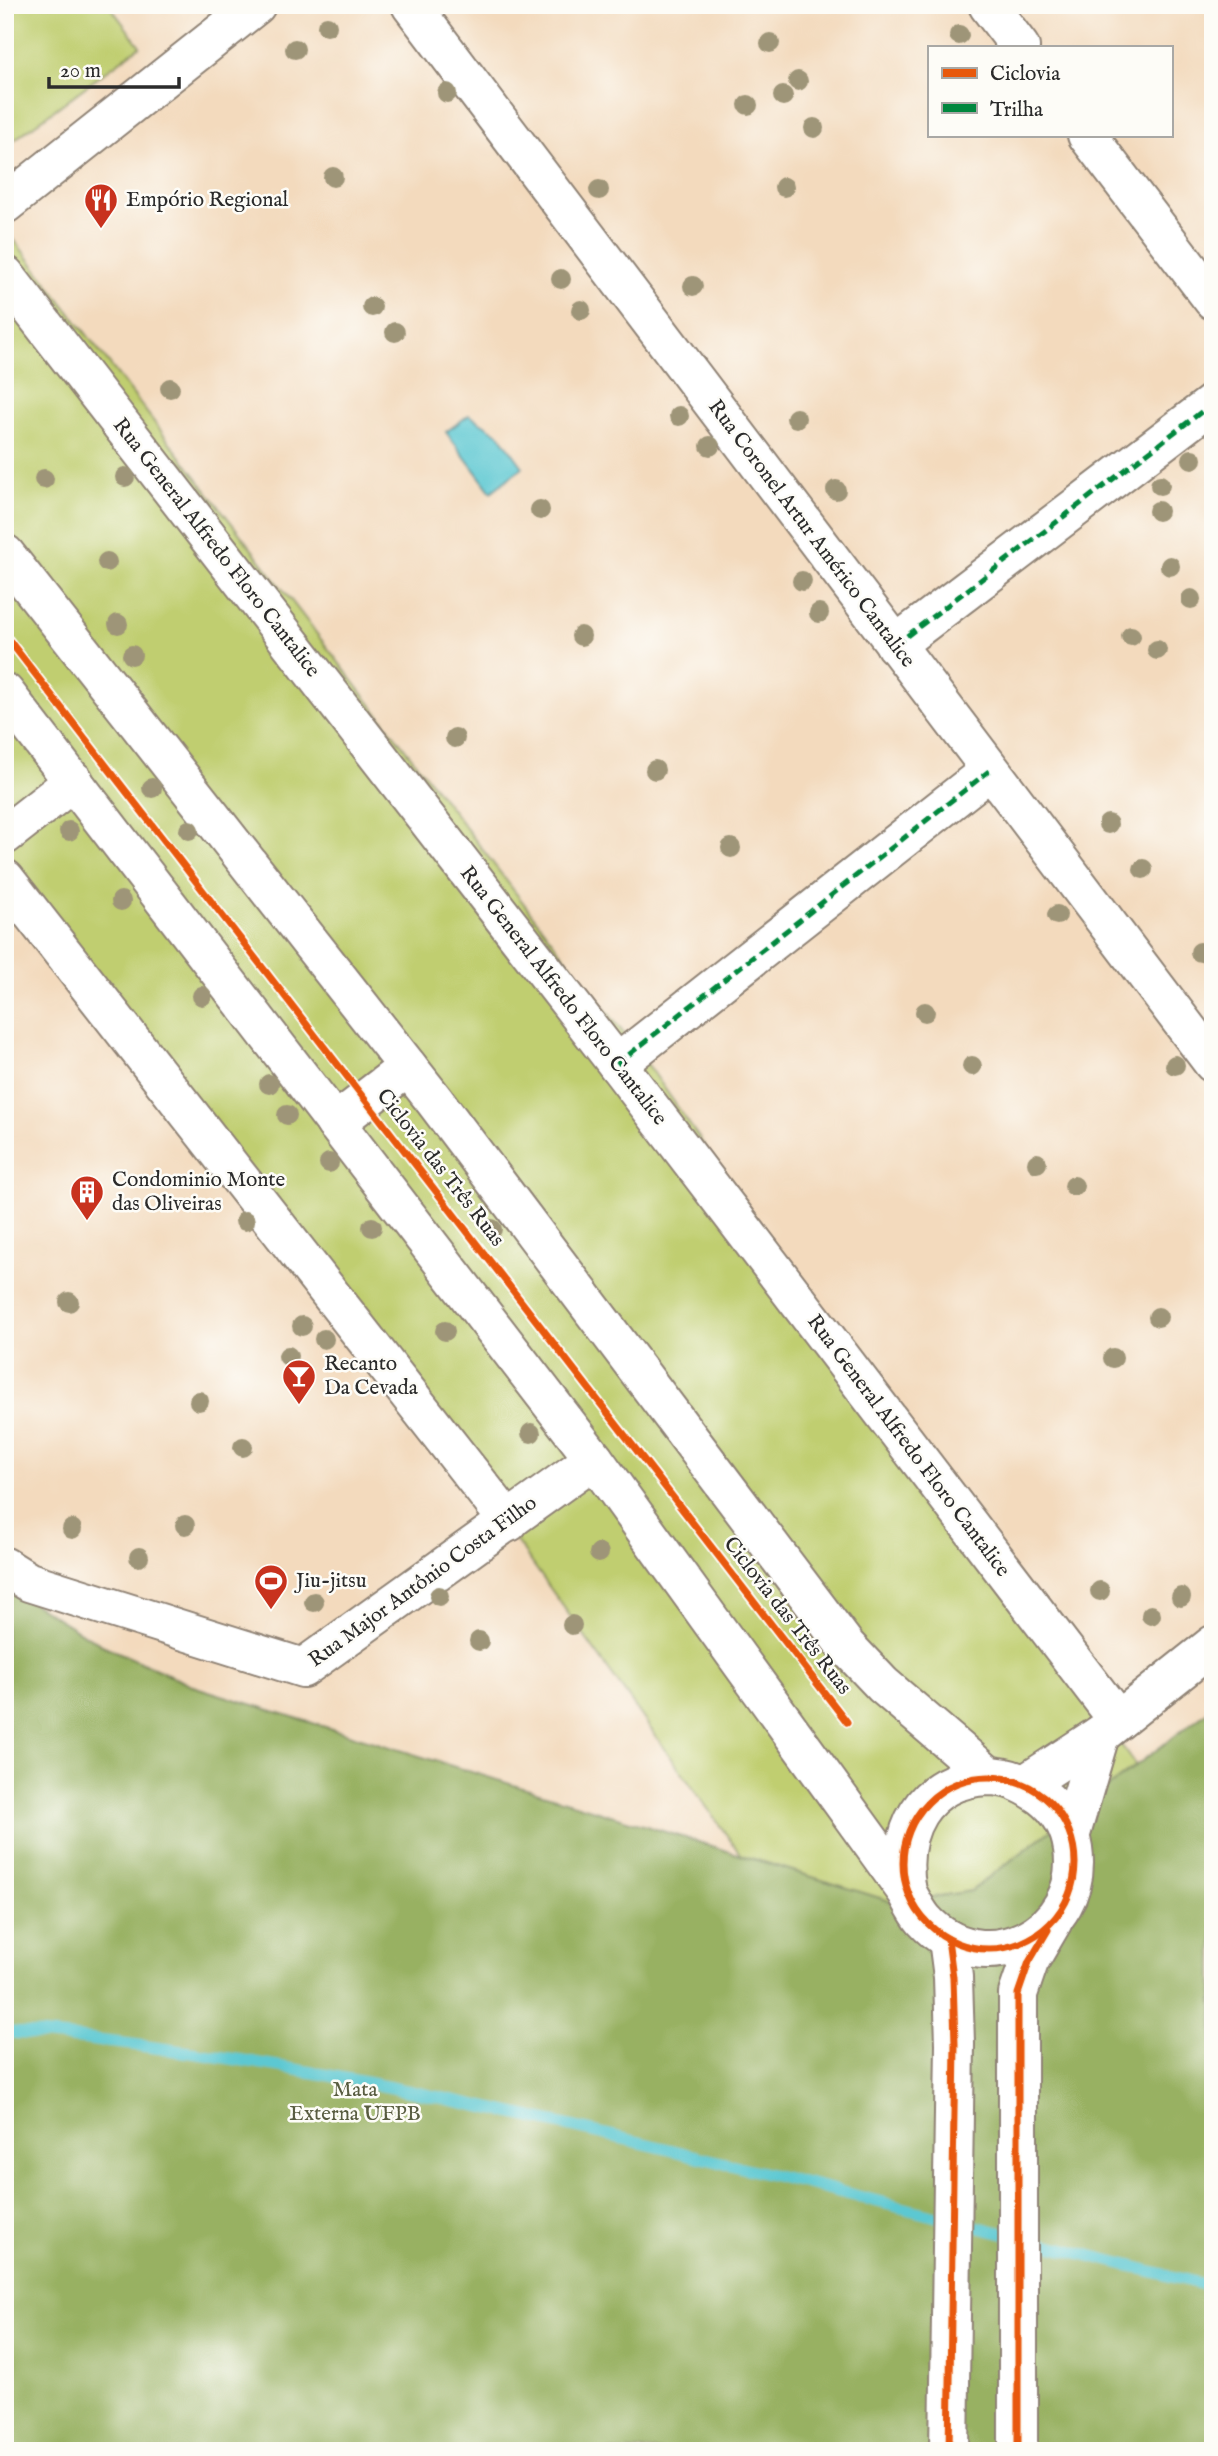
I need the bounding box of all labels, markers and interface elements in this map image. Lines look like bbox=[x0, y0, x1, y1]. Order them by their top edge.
scale bar bbox=[49, 46, 178, 90]
legend bbox=[928, 46, 1172, 136]
text: 20 m bbox=[60, 58, 101, 85]
text: Ciclovia bbox=[990, 61, 1061, 88]
text: Trilha bbox=[990, 97, 1044, 124]
restaurant icon: Empório Regional bbox=[82, 181, 120, 230]
place label: Empório Regional bbox=[126, 187, 288, 214]
street label: Rua Coronel Artur Américo Cantalice bbox=[701, 395, 921, 674]
street label: Rua General Alfredo Floro Cantalice bbox=[106, 413, 326, 683]
street label: Rua General Alfredo Floro Cantalice bbox=[453, 861, 673, 1131]
street label: Ciclovia das Três Ruas bbox=[370, 1084, 510, 1252]
place label: Condominio Monte das Oliveiras bbox=[112, 1167, 286, 1218]
building icon: Condominio Monte das Oliveiras bbox=[68, 1173, 106, 1222]
street label: Rua General Alfredo Floro Cantalice bbox=[800, 1309, 1016, 1583]
place label: Recanto Da Cevada bbox=[324, 1351, 419, 1402]
bar icon: Recanto Da Cevada bbox=[280, 1357, 318, 1406]
street label: Rua Major Antônio Costa Filho bbox=[304, 1490, 542, 1674]
street label: Ciclovia das Três Ruas bbox=[717, 1532, 857, 1700]
sports icon: Jiu-jitsu bbox=[252, 1562, 290, 1611]
place label: Jiu-jitsu bbox=[294, 1568, 367, 1595]
park label: Mata Externa UFPB bbox=[289, 2077, 421, 2128]

